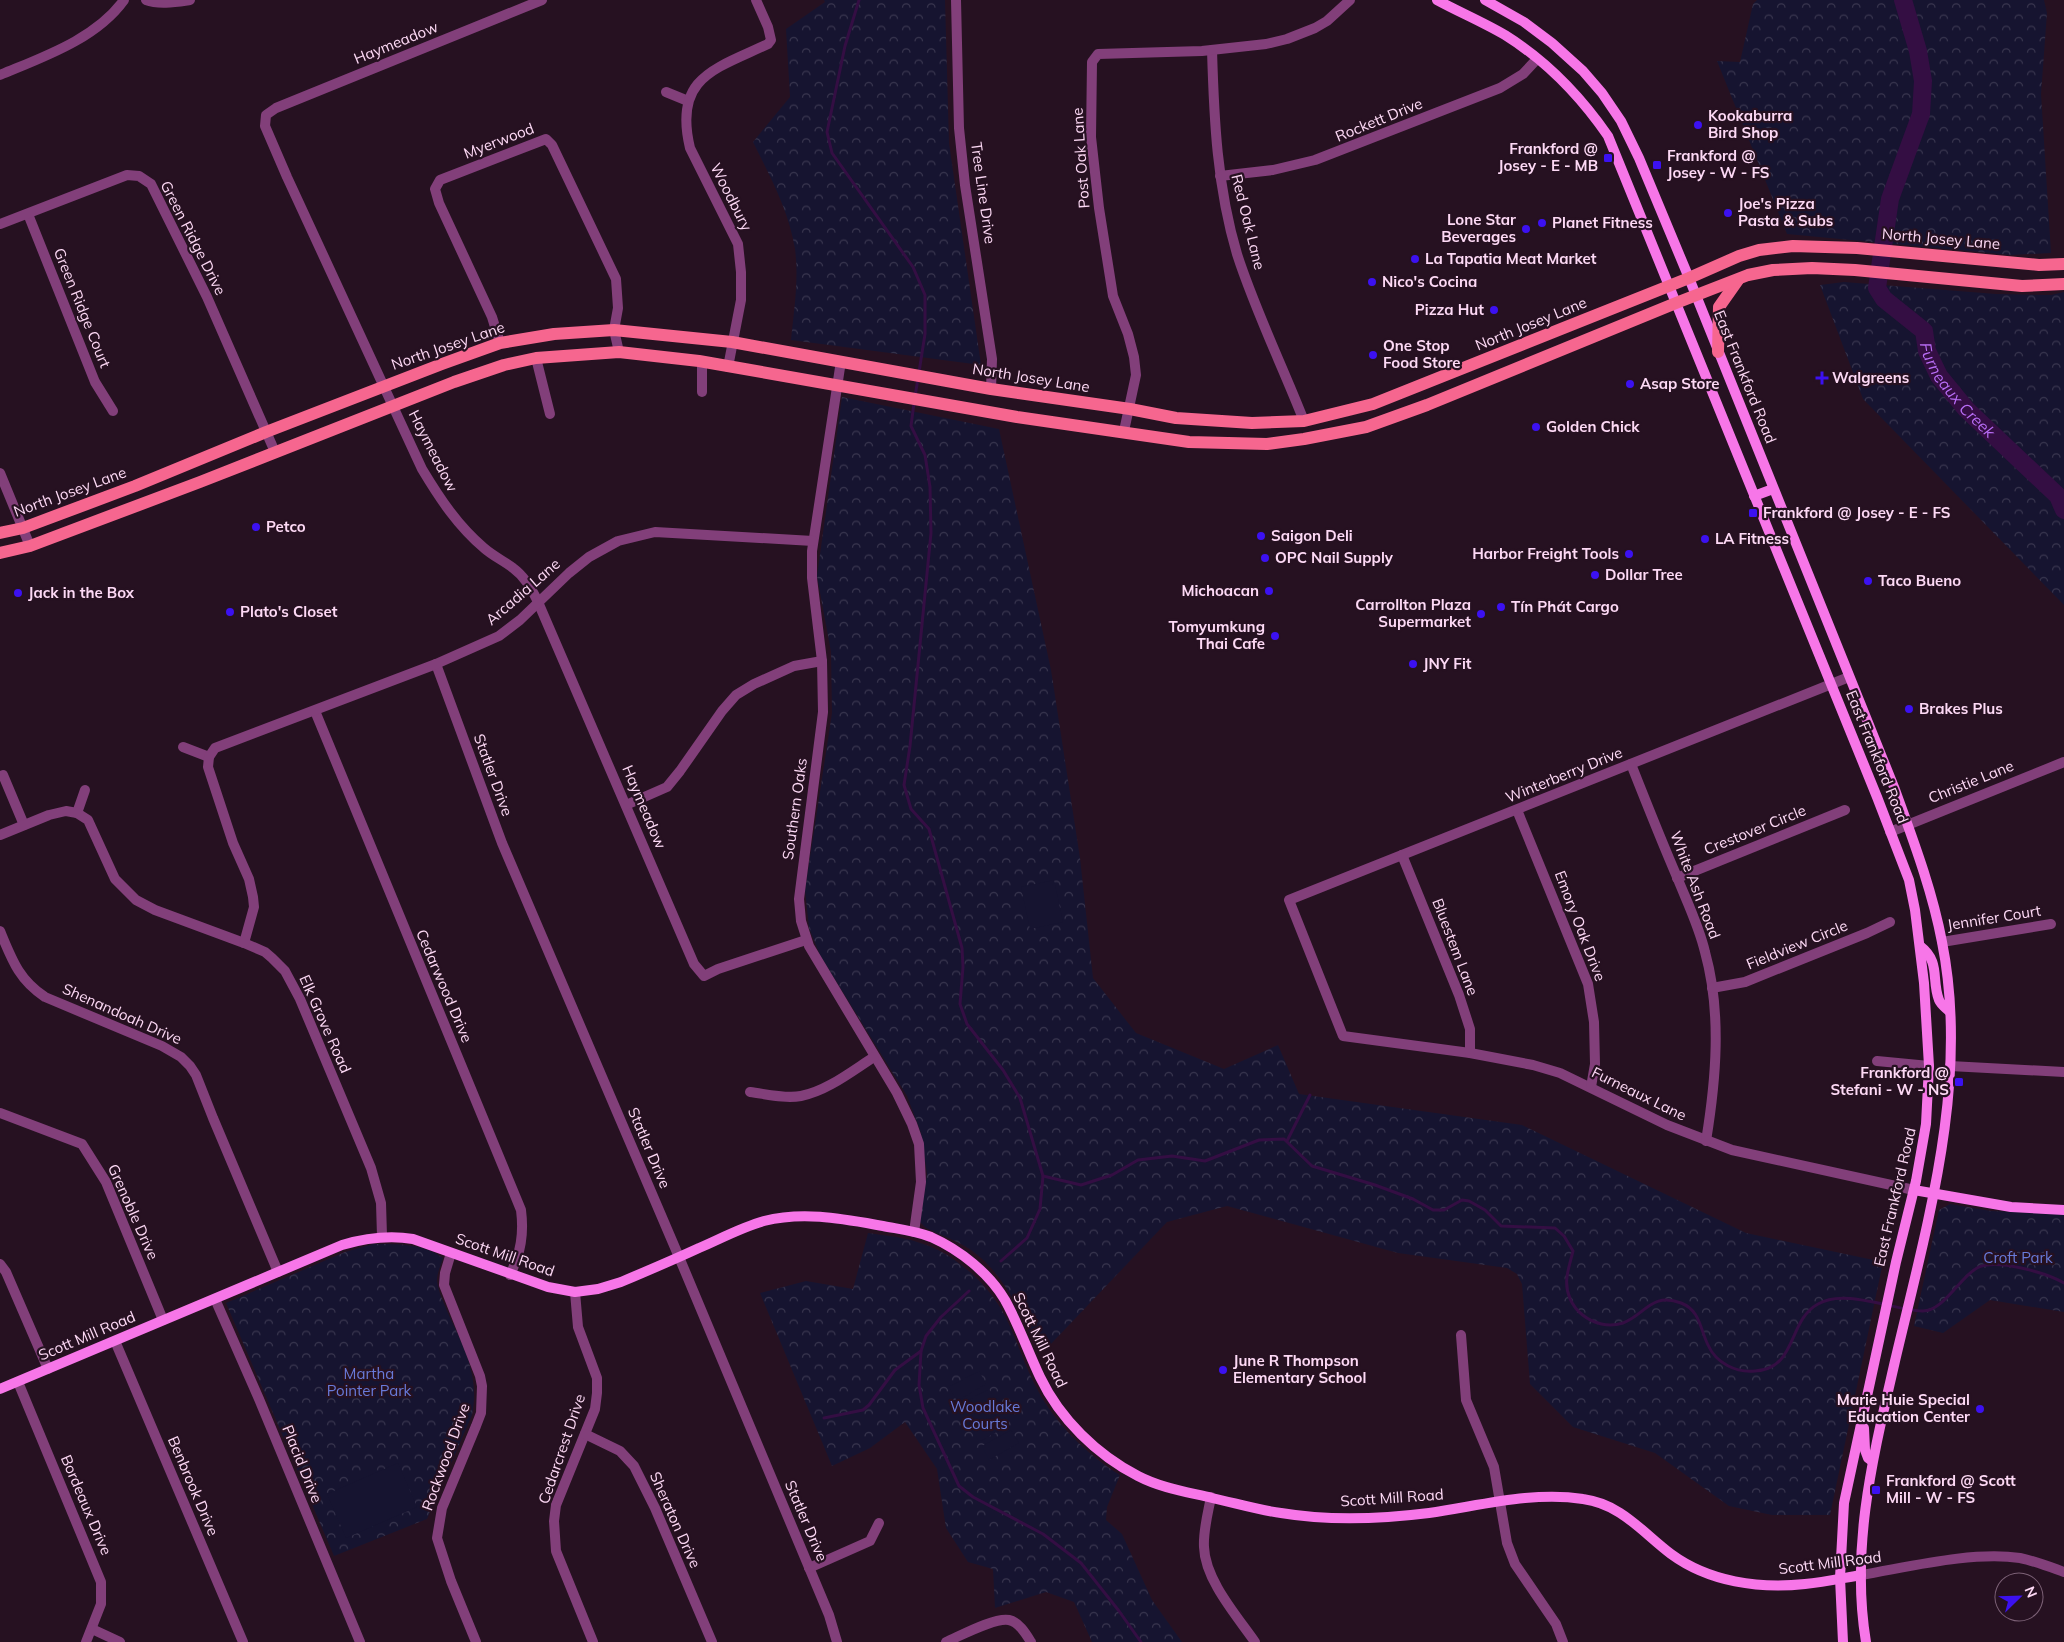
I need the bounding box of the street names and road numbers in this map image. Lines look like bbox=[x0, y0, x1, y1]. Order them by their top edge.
street label: Haymeadow bbox=[351, 17, 441, 68]
street label: Rockett Drive bbox=[1332, 93, 1425, 146]
street label: Post Oak Lane bbox=[1068, 107, 1093, 209]
street label: Myerwood bbox=[461, 118, 537, 163]
street label: Tree Line Drive bbox=[967, 141, 1000, 245]
street label: Woodbury bbox=[706, 160, 757, 234]
street label: Red Oak Lane bbox=[1227, 172, 1270, 272]
street label: Green Ridge Drive bbox=[156, 177, 230, 298]
street label: North Josey Lane bbox=[1881, 224, 2001, 253]
street label: Green Ridge Court bbox=[50, 245, 115, 370]
street label: North Josey Lane bbox=[1472, 293, 1589, 355]
street label: East Frankford Road bbox=[1710, 307, 1781, 446]
street label: North Josey Lane bbox=[389, 317, 507, 374]
street label: North Josey Lane bbox=[971, 359, 1091, 396]
street label: Haymeadow bbox=[405, 407, 462, 495]
street label: North Josey Lane bbox=[11, 462, 129, 521]
street label: Arcadia Lane bbox=[482, 554, 564, 629]
street label: East Frankford Road bbox=[1842, 687, 1913, 826]
street label: Statler Drive bbox=[470, 731, 517, 819]
street label: Winterberry Drive bbox=[1503, 742, 1625, 807]
street label: Christie Lane bbox=[1925, 756, 2016, 807]
street label: Southern Oaks bbox=[778, 757, 811, 861]
street label: Haymeadow bbox=[618, 762, 671, 852]
street label: Crestover Circle bbox=[1701, 800, 1809, 859]
street label: White Ash Road bbox=[1666, 828, 1725, 942]
street label: Emory Oak Drive bbox=[1551, 868, 1610, 984]
street label: Bluestem Lane bbox=[1428, 896, 1483, 998]
street label: Jennifer Court bbox=[1946, 901, 2042, 934]
street label: Fieldview Circle bbox=[1743, 916, 1850, 974]
street label: Cedarwood Drive bbox=[412, 926, 477, 1045]
street label: Elk Grove Road bbox=[295, 972, 356, 1076]
street label: Shenandoah Drive bbox=[60, 979, 185, 1048]
street label: Furneaux Lane bbox=[1589, 1062, 1690, 1125]
street label: Statler Drive bbox=[624, 1104, 675, 1191]
street label: East Frankford Road bbox=[1869, 1126, 1920, 1268]
street label: Grenoble Drive bbox=[104, 1161, 163, 1263]
street label: Scott Mill Road bbox=[453, 1229, 557, 1280]
street label: Scott Mill Road bbox=[1009, 1289, 1072, 1391]
street label: Scott Mill Road bbox=[35, 1307, 138, 1365]
street label: Cedarcrest Drive bbox=[534, 1391, 589, 1506]
street label: Rockwood Drive bbox=[417, 1401, 474, 1513]
street label: Placid Drive bbox=[278, 1422, 327, 1506]
street label: Benbrook Drive bbox=[164, 1433, 223, 1539]
street label: Bordeaux Drive bbox=[57, 1452, 116, 1558]
street label: Sheraton Drive bbox=[646, 1469, 705, 1571]
street label: Statler Drive bbox=[781, 1477, 832, 1564]
street label: Scott Mill Road bbox=[1340, 1484, 1444, 1511]
street label: Scott Mill Road bbox=[1777, 1547, 1883, 1578]

